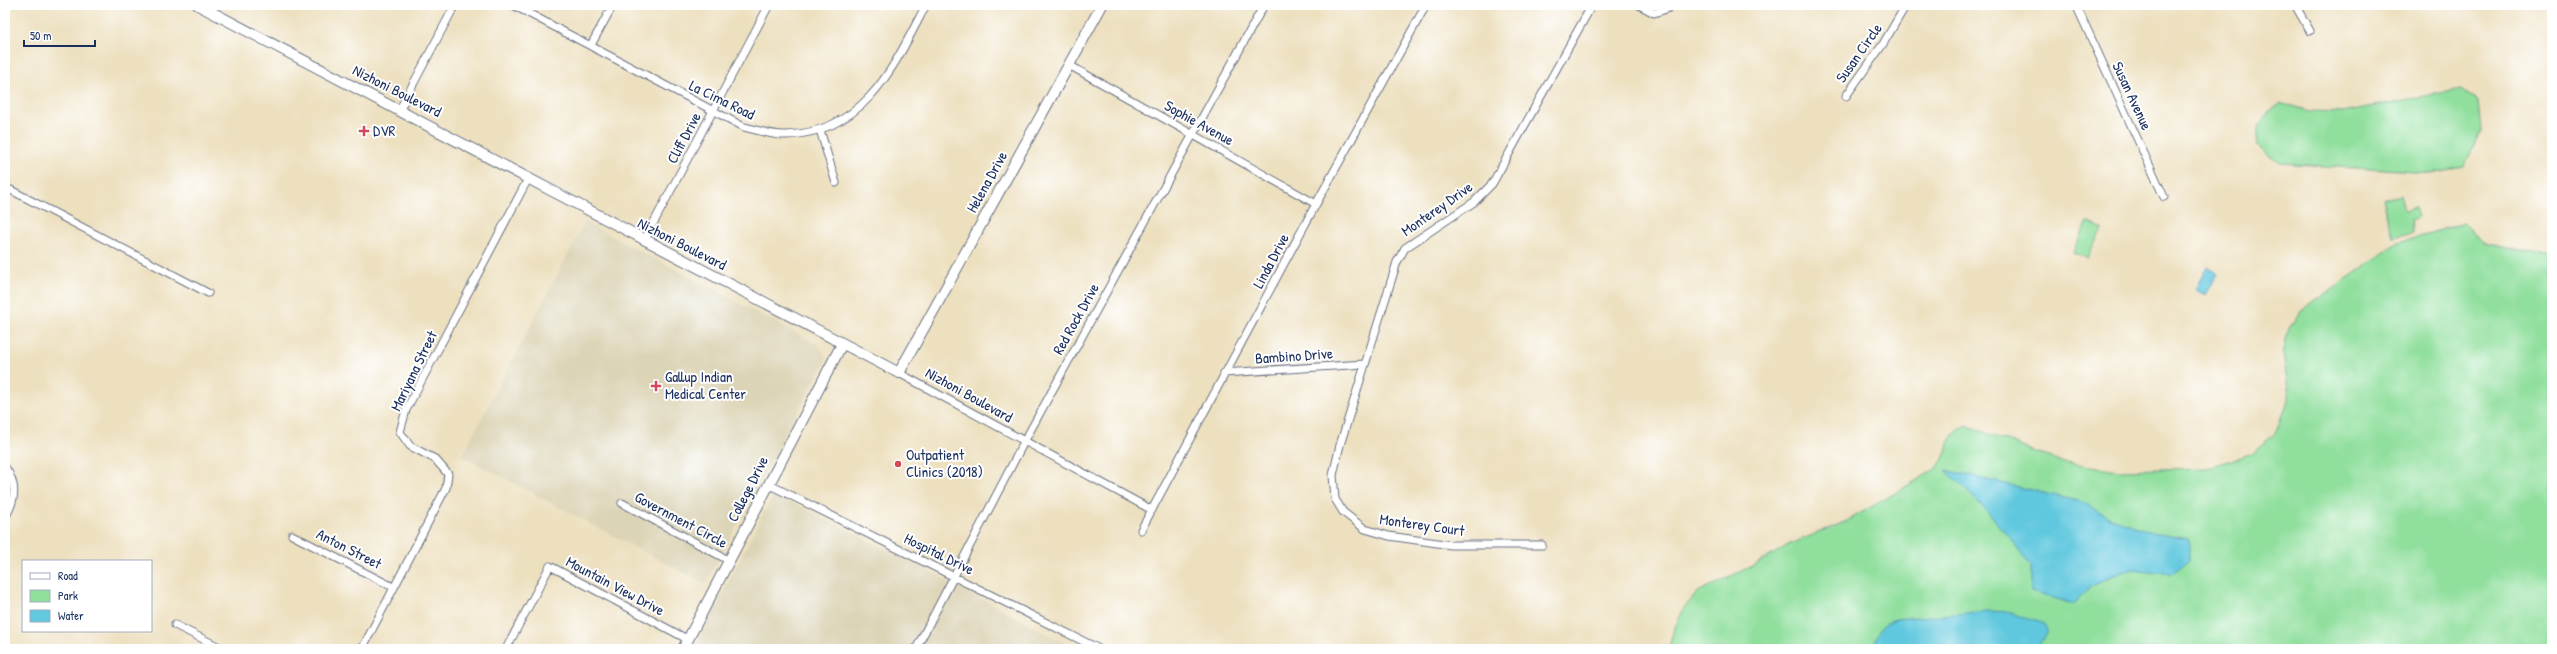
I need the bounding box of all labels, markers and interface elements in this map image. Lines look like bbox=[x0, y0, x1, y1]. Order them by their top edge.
street label: Susan Circle bbox=[1831, 19, 1887, 87]
scale bar bbox=[24, 22, 95, 48]
text: 50 m bbox=[30, 27, 51, 44]
street label: Susan Avenue bbox=[2108, 58, 2157, 133]
street label: Nizhoni Boulevard bbox=[349, 59, 445, 122]
street label: La Cima Road bbox=[686, 75, 759, 125]
street label: Sophie Avenue bbox=[1161, 95, 1238, 150]
street label: Cliff Drive bbox=[661, 108, 706, 167]
place label: DVR bbox=[373, 120, 396, 141]
marker: DVR bbox=[358, 125, 370, 137]
street label: Helena Drive bbox=[961, 147, 1012, 216]
street label: Monterey Drive bbox=[1397, 176, 1477, 241]
street label: Nizhoni Boulevard bbox=[634, 212, 730, 275]
street label: Linda Drive bbox=[1247, 230, 1294, 292]
street label: Red Rock Drive bbox=[1047, 279, 1104, 358]
street label: Mariyana Street bbox=[385, 326, 442, 415]
street label: Bambino Drive bbox=[1254, 342, 1333, 369]
street label: Nizhoni Boulevard bbox=[922, 362, 1017, 427]
place label: Gallup Indian Medical Center bbox=[665, 366, 746, 404]
marker: Gallup Indian Medical Center bbox=[650, 380, 662, 392]
place label: Outpatient Clinics (2018) bbox=[906, 444, 983, 482]
street label: College Drive bbox=[722, 452, 773, 525]
marker: Outpatient Clinics (2018) bbox=[893, 459, 903, 469]
street label: Government Circle bbox=[631, 486, 731, 553]
street label: Monterey Court bbox=[1378, 508, 1467, 541]
street label: Anton Street bbox=[313, 523, 386, 574]
street label: Hospital Drive bbox=[901, 528, 978, 580]
street label: Mountain View Drive bbox=[562, 551, 668, 620]
legend bbox=[22, 560, 152, 632]
text: Road bbox=[58, 567, 78, 584]
text: Park bbox=[58, 587, 78, 604]
text: Water bbox=[58, 607, 84, 624]

